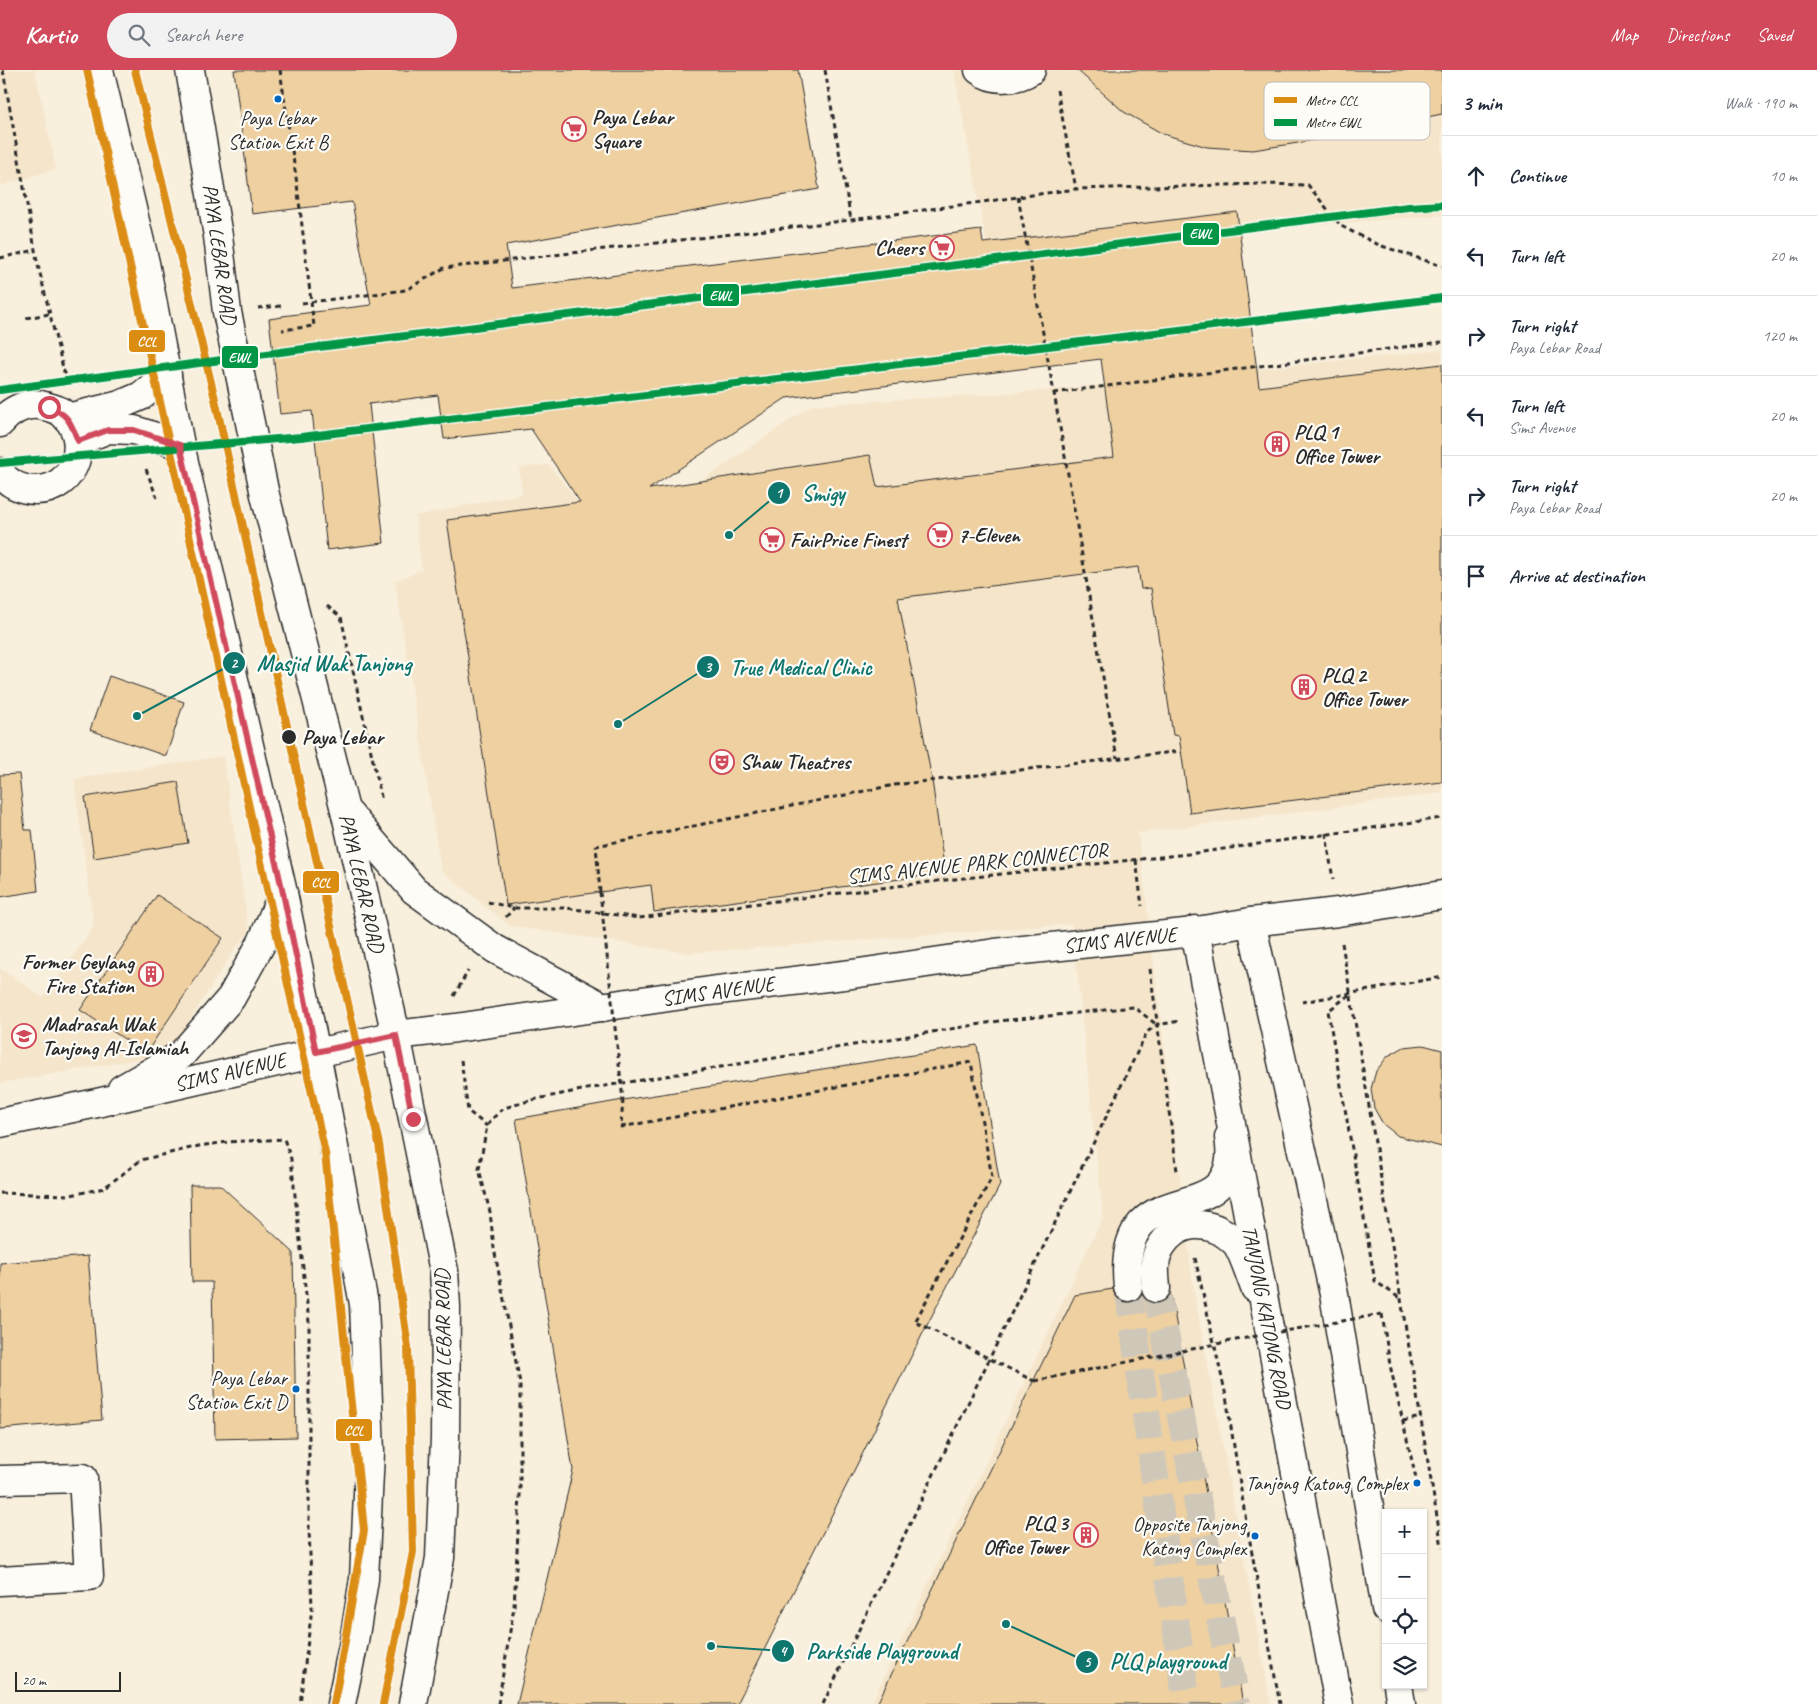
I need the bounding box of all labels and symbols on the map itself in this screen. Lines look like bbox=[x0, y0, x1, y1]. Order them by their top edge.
legend bbox=[1264, 82, 1430, 140]
text: Metro CCL bbox=[1306, 92, 1359, 109]
marker: Paya Lebar Station Exit B bbox=[273, 94, 283, 104]
place label: Paya Lebar Square bbox=[592, 104, 675, 154]
place label: Paya Lebar Station Exit B bbox=[228, 106, 330, 155]
text: Metro EWL bbox=[1306, 114, 1362, 131]
supermarket icon: Paya Lebar Square bbox=[561, 116, 587, 142]
street label: PAYA LEBAR ROAD bbox=[197, 182, 243, 328]
line badge: EWL bbox=[1182, 222, 1220, 246]
text: EWL bbox=[1189, 225, 1214, 242]
place label: Cheers bbox=[875, 235, 927, 261]
supermarket icon: Cheers bbox=[929, 235, 955, 261]
line badge: EWL bbox=[702, 283, 740, 307]
text: EWL bbox=[709, 287, 734, 304]
line badge: CCL bbox=[128, 329, 166, 353]
text: CCL bbox=[137, 333, 158, 350]
line badge: EWL bbox=[221, 345, 259, 369]
text: EWL bbox=[228, 349, 253, 366]
route start bbox=[38, 396, 61, 419]
place label: PLQ 1 Office Tower bbox=[1294, 419, 1381, 469]
building icon: PLQ 1 Office Tower bbox=[1264, 431, 1290, 457]
callout: Smigy bbox=[767, 474, 855, 511]
text: Smigy bbox=[801, 480, 847, 508]
text: 1 bbox=[776, 484, 785, 503]
supermarket icon: 7-Eleven bbox=[927, 522, 953, 548]
place label: 7-Eleven bbox=[958, 522, 1021, 548]
supermarket icon: FairPrice Finest bbox=[759, 527, 785, 553]
place label: FairPrice Finest bbox=[790, 527, 910, 553]
callout: Masjid Wak Tanjong bbox=[222, 645, 421, 682]
callout: True Medical Clinic bbox=[696, 649, 882, 686]
text: Masjid Wak Tanjong bbox=[257, 650, 413, 678]
text: 2 bbox=[231, 654, 239, 673]
text: True Medical Clinic bbox=[730, 654, 873, 682]
text: 3 bbox=[705, 658, 713, 677]
place label: PLQ 2 Office Tower bbox=[1322, 662, 1409, 712]
building icon: PLQ 2 Office Tower bbox=[1291, 674, 1317, 700]
place label: Paya Lebar bbox=[302, 724, 385, 750]
marker: Paya Lebar bbox=[280, 728, 298, 746]
theatre icon: Shaw Theatres bbox=[709, 749, 735, 775]
place label: Shaw Theatres bbox=[740, 749, 853, 775]
street label: PAYA LEBAR ROAD bbox=[333, 811, 391, 957]
street label: SIMS AVENUE PARK CONNECTOR bbox=[846, 836, 1111, 890]
line badge: CCL bbox=[302, 870, 340, 894]
text: CCL bbox=[311, 874, 332, 891]
street label: SIMS AVENUE bbox=[1062, 921, 1180, 959]
place label: Former Geylang Fire Station bbox=[22, 949, 135, 999]
building icon: Former Geylang Fire Station bbox=[138, 961, 164, 987]
street label: SIMS AVENUE bbox=[660, 970, 779, 1012]
place label: Madrasah Wak Tanjong Al-Islamiah bbox=[42, 1011, 189, 1061]
school or university icon: Madrasah Wak Tanjong Al-Islamiah bbox=[11, 1023, 37, 1049]
street label: SIMS AVENUE bbox=[172, 1046, 291, 1097]
route end bbox=[402, 1108, 425, 1131]
street label: TANJONG KATONG ROAD bbox=[1236, 1223, 1298, 1413]
street label: PAYA LEBAR ROAD bbox=[429, 1267, 457, 1411]
place label: Paya Lebar Station Exit D bbox=[186, 1366, 289, 1415]
marker: Paya Lebar Station Exit D bbox=[291, 1384, 301, 1394]
line badge: CCL bbox=[335, 1418, 373, 1442]
text: CCL bbox=[344, 1422, 365, 1439]
place label: Tanjong Katong Complex bbox=[1246, 1471, 1410, 1496]
marker: Tanjong Katong Complex bbox=[1412, 1478, 1422, 1488]
place label: PLQ 3 Office Tower bbox=[983, 1510, 1071, 1560]
place label: Opposite Tanjong Katong Complex bbox=[1133, 1512, 1248, 1561]
building icon: PLQ 3 Office Tower bbox=[1073, 1522, 1099, 1548]
marker: Opposite Tanjong Katong Complex bbox=[1250, 1531, 1260, 1541]
callout: Parkside Playground bbox=[771, 1632, 967, 1669]
text: Parkside Playground bbox=[806, 1638, 962, 1666]
text: 4 bbox=[780, 1642, 789, 1661]
callout: PLQ playground bbox=[1075, 1643, 1237, 1680]
text: PLQ playground bbox=[1110, 1648, 1231, 1676]
text: 5 bbox=[1084, 1653, 1092, 1672]
scale bar bbox=[15, 1669, 121, 1692]

